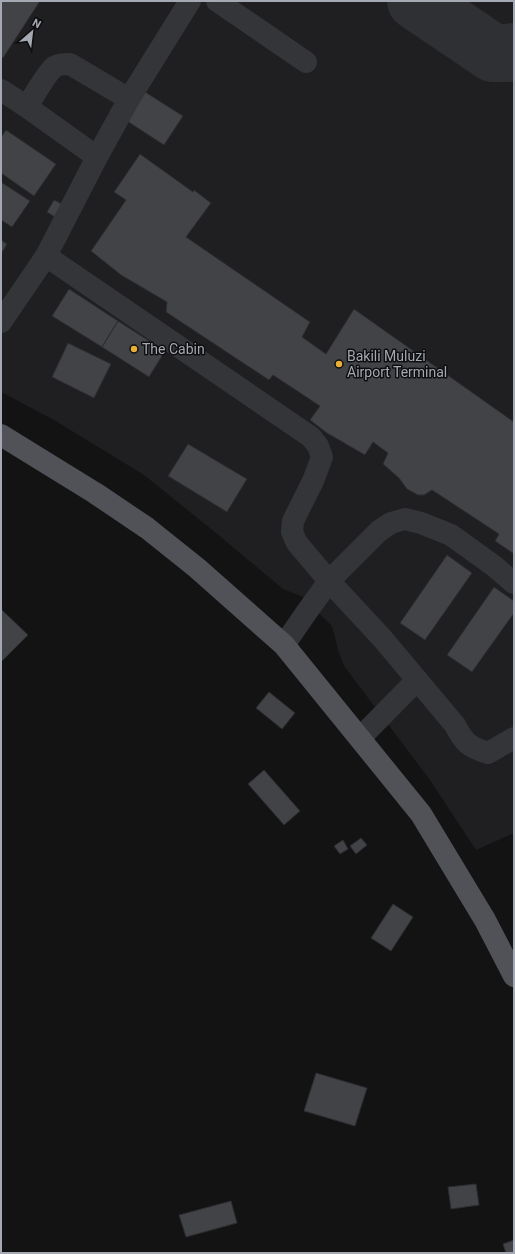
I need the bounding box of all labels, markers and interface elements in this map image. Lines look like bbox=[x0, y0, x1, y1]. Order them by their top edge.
north arrow bbox=[12, 12, 52, 52]
text: N bbox=[30, 16, 43, 31]
place label: The Cabin bbox=[142, 341, 205, 357]
marker: The Cabin bbox=[129, 344, 139, 354]
place label: Bakili Muluzi Airport Terminal bbox=[347, 348, 447, 380]
marker: Bakili Muluzi Airport Terminal bbox=[334, 359, 344, 369]

